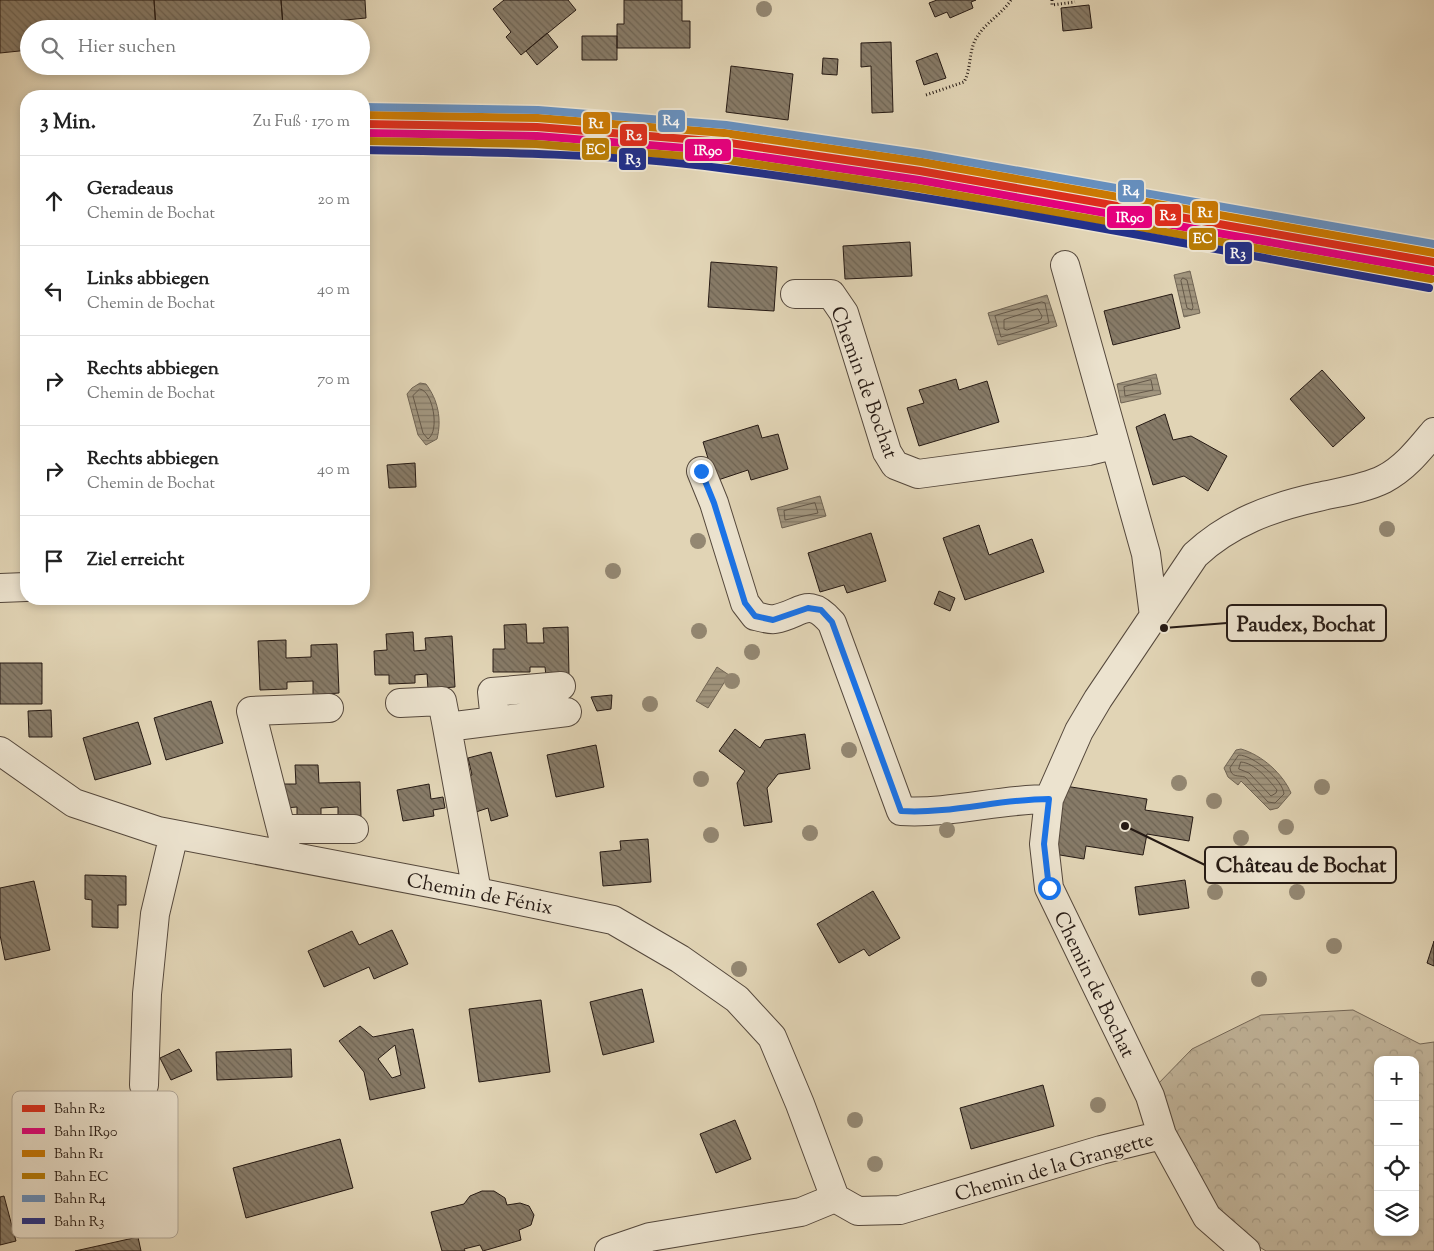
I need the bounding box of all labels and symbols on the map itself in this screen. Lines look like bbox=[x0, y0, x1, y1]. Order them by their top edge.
line badge: R4 bbox=[657, 109, 686, 133]
line badge: R1 bbox=[582, 111, 611, 135]
text: R4 bbox=[662, 112, 680, 132]
text: R1 bbox=[589, 115, 604, 135]
line badge: R2 bbox=[619, 123, 648, 147]
text: R2 bbox=[626, 127, 643, 147]
line badge: EC bbox=[581, 137, 610, 161]
line badge: IR90 bbox=[684, 138, 732, 162]
text: EC bbox=[586, 141, 606, 161]
text: IR90 bbox=[694, 142, 723, 162]
line badge: R3 bbox=[618, 147, 647, 171]
text: R3 bbox=[625, 151, 641, 171]
line badge: R4 bbox=[1117, 179, 1145, 203]
text: R4 bbox=[1122, 182, 1140, 202]
line badge: R1 bbox=[1191, 200, 1219, 224]
line badge: R2 bbox=[1154, 203, 1182, 227]
text: R1 bbox=[1198, 204, 1213, 224]
line badge: IR90 bbox=[1106, 205, 1153, 229]
text: R2 bbox=[1160, 207, 1177, 227]
text: IR90 bbox=[1116, 209, 1145, 229]
line badge: EC bbox=[1188, 227, 1217, 251]
text: EC bbox=[1193, 230, 1213, 250]
line badge: R3 bbox=[1224, 241, 1253, 265]
text: R3 bbox=[1230, 245, 1246, 265]
street label: Chemin de Bochat bbox=[822, 303, 904, 463]
route end bbox=[690, 460, 713, 483]
callout: Paudex, Bochat bbox=[1227, 605, 1386, 641]
text: Paudex, Bochat bbox=[1237, 611, 1376, 641]
callout: Château de Bochat bbox=[1205, 847, 1396, 883]
text: Château de Bochat bbox=[1216, 852, 1387, 882]
street label: Chemin de Fénix bbox=[404, 867, 555, 924]
route start bbox=[1038, 877, 1061, 900]
street label: Chemin de Bochat bbox=[1045, 907, 1141, 1064]
legend bbox=[12, 1091, 178, 1238]
text: Bahn R2 bbox=[54, 1100, 106, 1120]
text: Bahn IR90 bbox=[54, 1123, 117, 1143]
street label: Chemin de la Grangette bbox=[952, 1126, 1158, 1211]
text: Bahn R1 bbox=[54, 1145, 104, 1165]
text: Bahn EC bbox=[54, 1168, 109, 1188]
text: Bahn R4 bbox=[54, 1190, 106, 1210]
text: Bahn R3 bbox=[54, 1213, 105, 1233]

